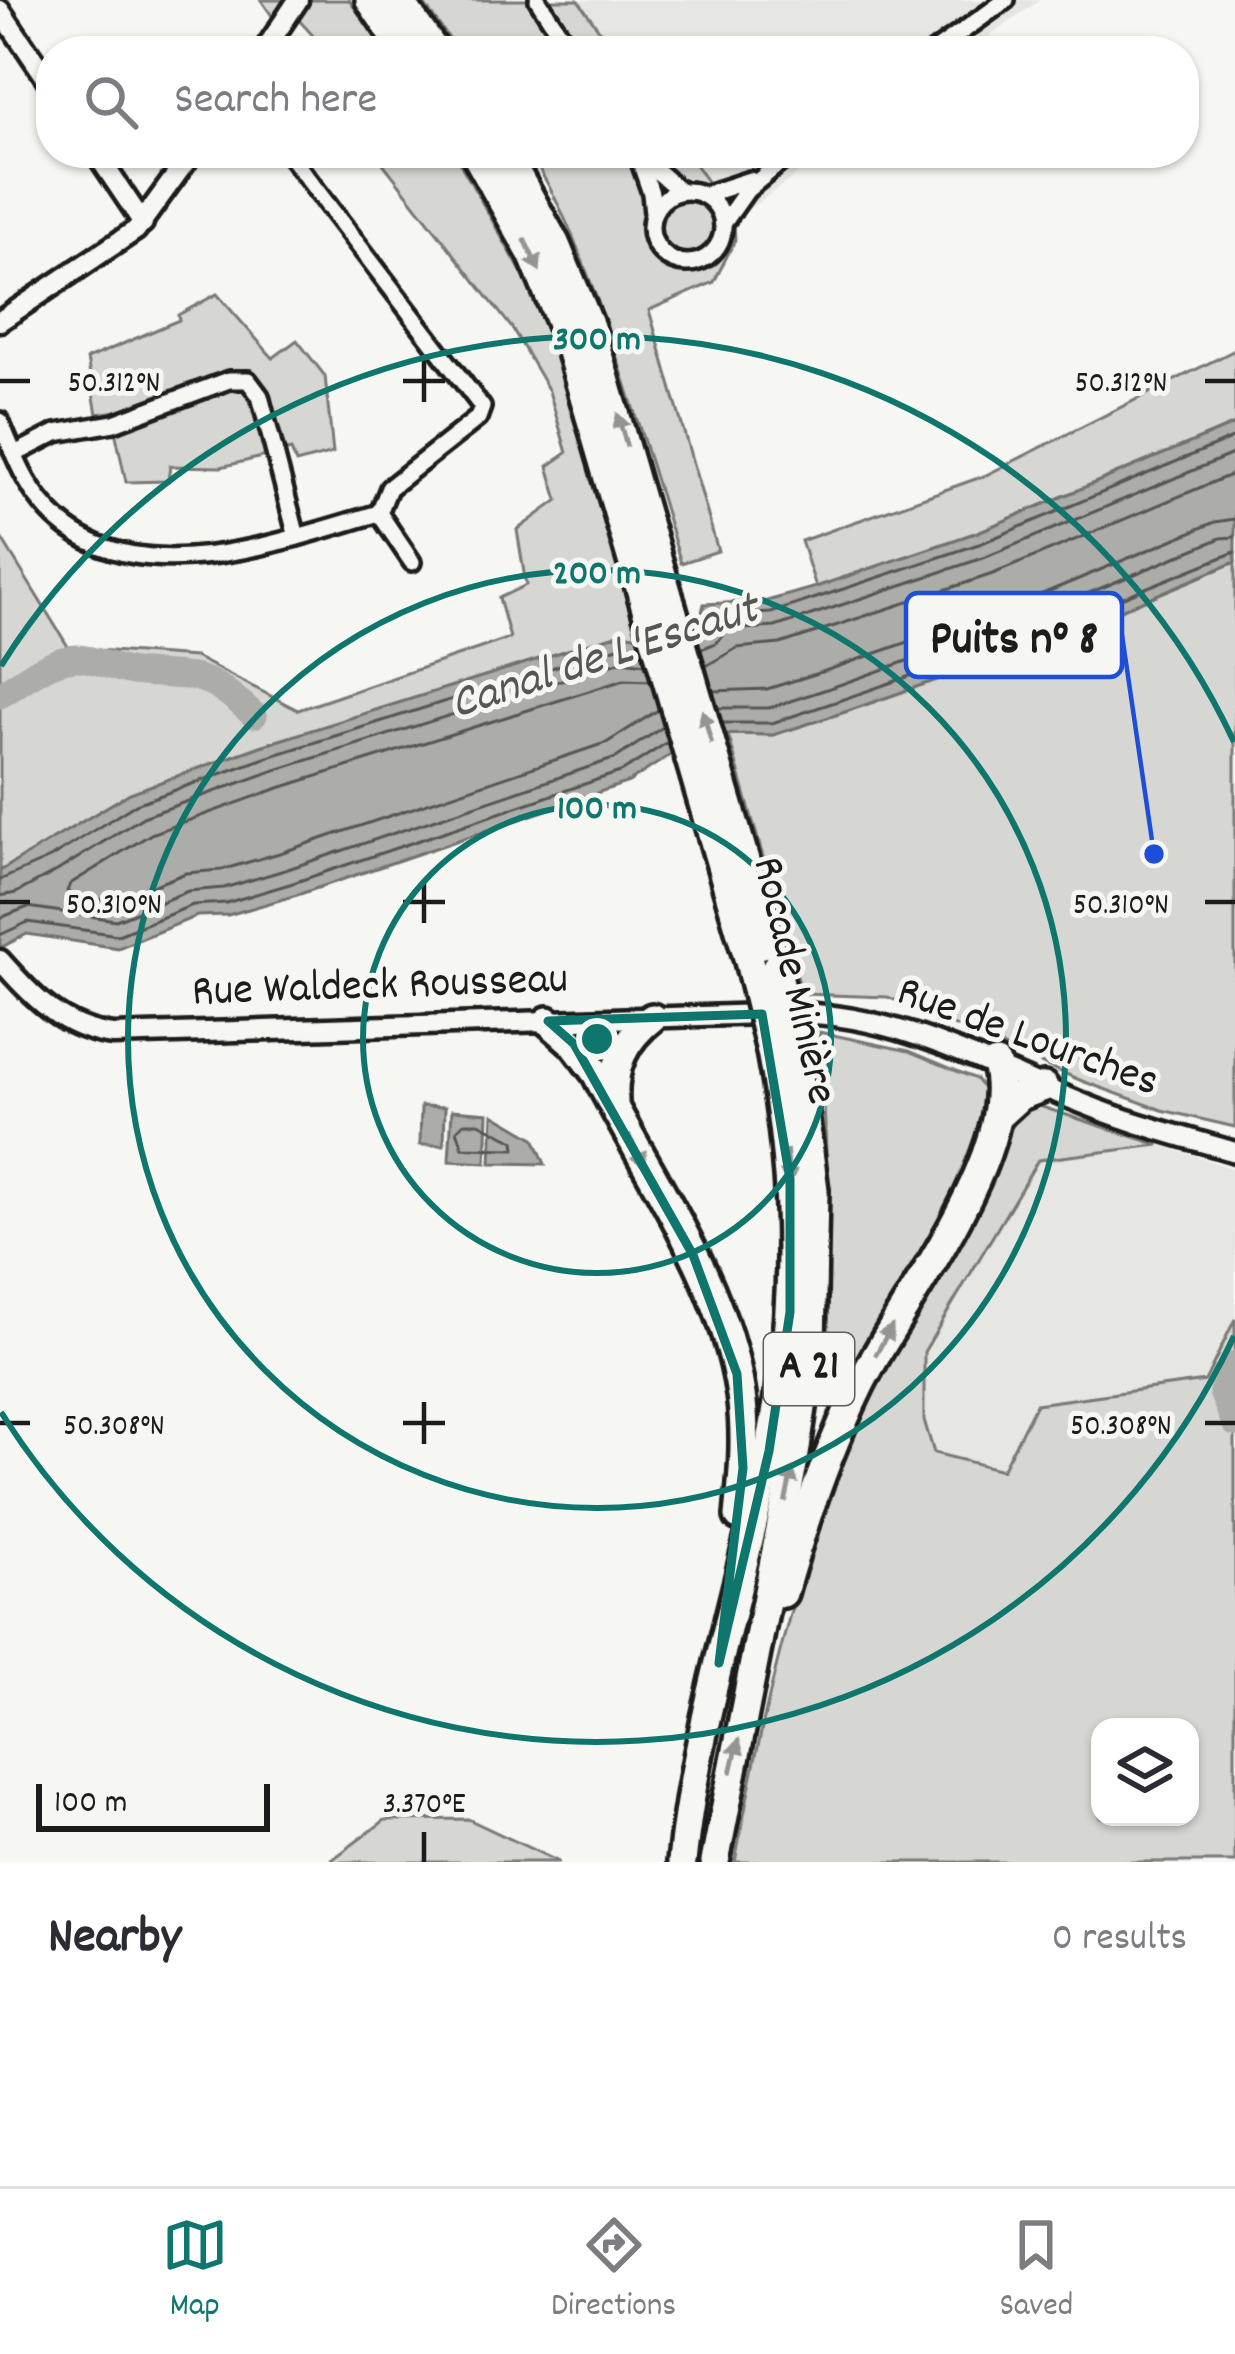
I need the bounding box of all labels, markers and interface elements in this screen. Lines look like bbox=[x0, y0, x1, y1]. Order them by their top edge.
search box bbox=[36, 36, 1199, 168]
icon: search bbox=[78, 69, 144, 135]
text: Search here bbox=[174, 70, 377, 134]
one-way arrow bbox=[522, 238, 542, 272]
text: 300 m bbox=[553, 316, 641, 368]
text: 50.312°N bbox=[68, 364, 160, 407]
text: 50.312°N bbox=[1075, 364, 1167, 407]
one-way arrow bbox=[612, 412, 630, 448]
text: 200 m bbox=[553, 550, 641, 602]
water label: Canal de L'Escaut bbox=[443, 576, 772, 741]
callout: Puits n° 8 bbox=[906, 593, 1122, 677]
text: Puits n° 8 bbox=[930, 608, 1098, 677]
one-way arrow bbox=[697, 708, 716, 745]
text: 100 m bbox=[557, 785, 637, 837]
street label: Rocade Minière bbox=[732, 851, 852, 1111]
text: 50.310°N bbox=[66, 886, 162, 929]
text: 50.310°N bbox=[1073, 886, 1169, 929]
street label: Rue Waldeck Rousseau bbox=[191, 949, 569, 1027]
street label: Rue de Lourches bbox=[887, 962, 1167, 1116]
centre of rings bbox=[576, 1018, 618, 1060]
one-way arrow bbox=[626, 1133, 647, 1168]
one-way arrow bbox=[779, 1148, 798, 1186]
one-way arrow bbox=[873, 1322, 894, 1357]
road number: A 21 bbox=[764, 1333, 854, 1405]
text: 50.308°N bbox=[63, 1407, 165, 1450]
text: 50.308°N bbox=[1070, 1407, 1172, 1450]
one-way arrow bbox=[780, 1465, 799, 1503]
map controls bbox=[1091, 1718, 1199, 1826]
button: layers bbox=[1091, 1718, 1199, 1826]
one-way arrow bbox=[727, 1736, 746, 1774]
scale bar bbox=[36, 1778, 270, 1831]
text: 100 m bbox=[54, 1781, 127, 1828]
text: 3.370°E bbox=[383, 1785, 466, 1828]
text: Nearby bbox=[48, 1904, 181, 1976]
text: 0 results bbox=[1052, 1913, 1187, 1968]
tab: Map bbox=[162, 2212, 228, 2331]
tab: Directions bbox=[551, 2212, 676, 2331]
tab: Saved bbox=[1000, 2212, 1073, 2331]

